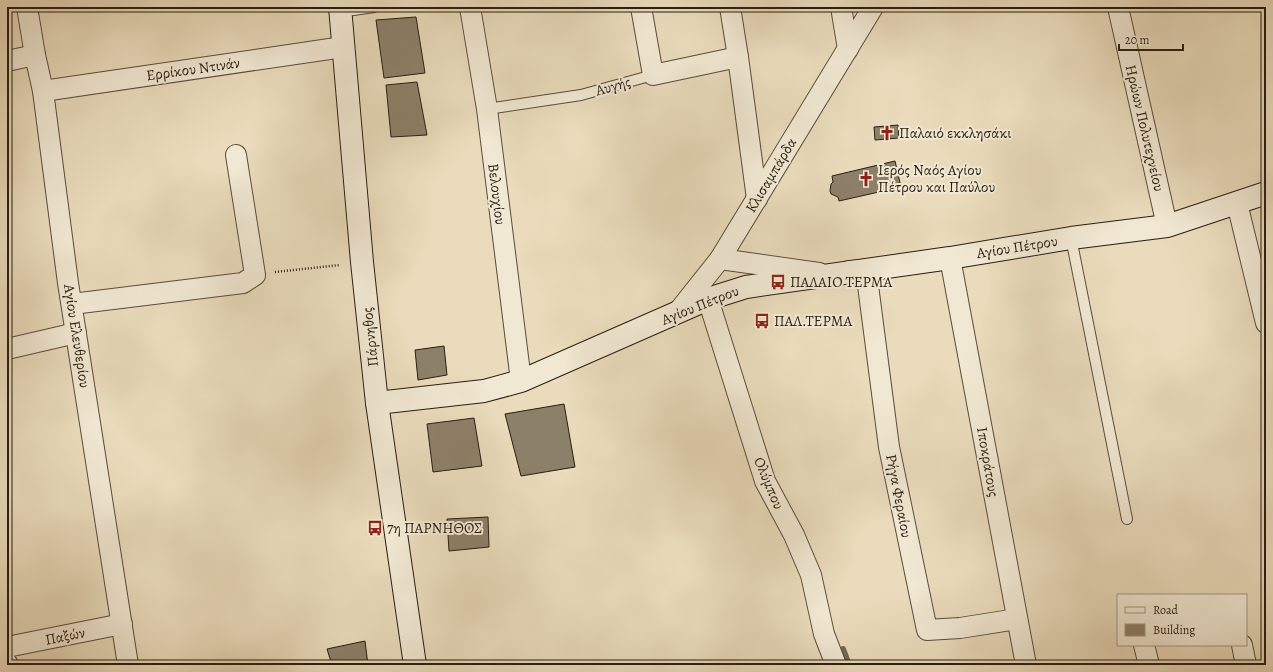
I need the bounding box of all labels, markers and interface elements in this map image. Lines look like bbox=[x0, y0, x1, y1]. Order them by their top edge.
scale bar bbox=[1119, 26, 1183, 52]
text: 20 m bbox=[1125, 32, 1149, 48]
street label: Ερρίκου Ντινάν bbox=[145, 53, 241, 85]
street label: Ηρώων Πολυτεχνείου bbox=[1121, 63, 1169, 193]
street label: Αυγής bbox=[592, 71, 633, 101]
place label: Παλαιό εκκλησάκι bbox=[899, 123, 1011, 143]
church icon: Παλαιό εκκλησάκι bbox=[878, 124, 896, 142]
street label: Κλισαμπάρδα bbox=[741, 134, 801, 216]
place label: Ιερός Ναός Αγίου Πέτρου και Παύλου bbox=[878, 160, 995, 197]
street label: Βελουχίου bbox=[483, 162, 511, 226]
church icon: Ιερός Ναός Αγίου Πέτρου και Παύλου bbox=[857, 170, 875, 188]
street label: Αγίου Πέτρου bbox=[974, 231, 1059, 263]
place label: ΠΑΛΑΙΟ ΤΕΡΜΑ bbox=[790, 272, 893, 292]
bus stop icon: ΠΑΛΑΙΟ ΤΕΡΜΑ bbox=[769, 273, 787, 291]
street label: Αγίου Πέτρου bbox=[657, 280, 742, 330]
street label: Αγίου Ελευθερίου bbox=[59, 282, 95, 389]
street label: Πάρνηθος bbox=[357, 306, 383, 368]
place label: ΠΑΛ.ΤΕΡΜΑ bbox=[774, 311, 852, 331]
bus stop icon: ΠΑΛ.ΤΕΡΜΑ bbox=[753, 312, 771, 330]
street label: Ιποκράτους bbox=[972, 425, 1004, 499]
street label: Ρήγα Φεραίου bbox=[881, 452, 917, 540]
street label: Ολύμπου bbox=[749, 454, 789, 512]
place label: 7η ΠΑΡΝΗΘΟΣ bbox=[387, 518, 482, 538]
bus stop icon: 7η ΠΑΡΝΗΘΟΣ bbox=[366, 519, 384, 537]
legend bbox=[1117, 594, 1247, 646]
text: Road bbox=[1153, 602, 1179, 618]
street label: Παξών bbox=[43, 622, 87, 650]
text: Building bbox=[1153, 622, 1195, 638]

